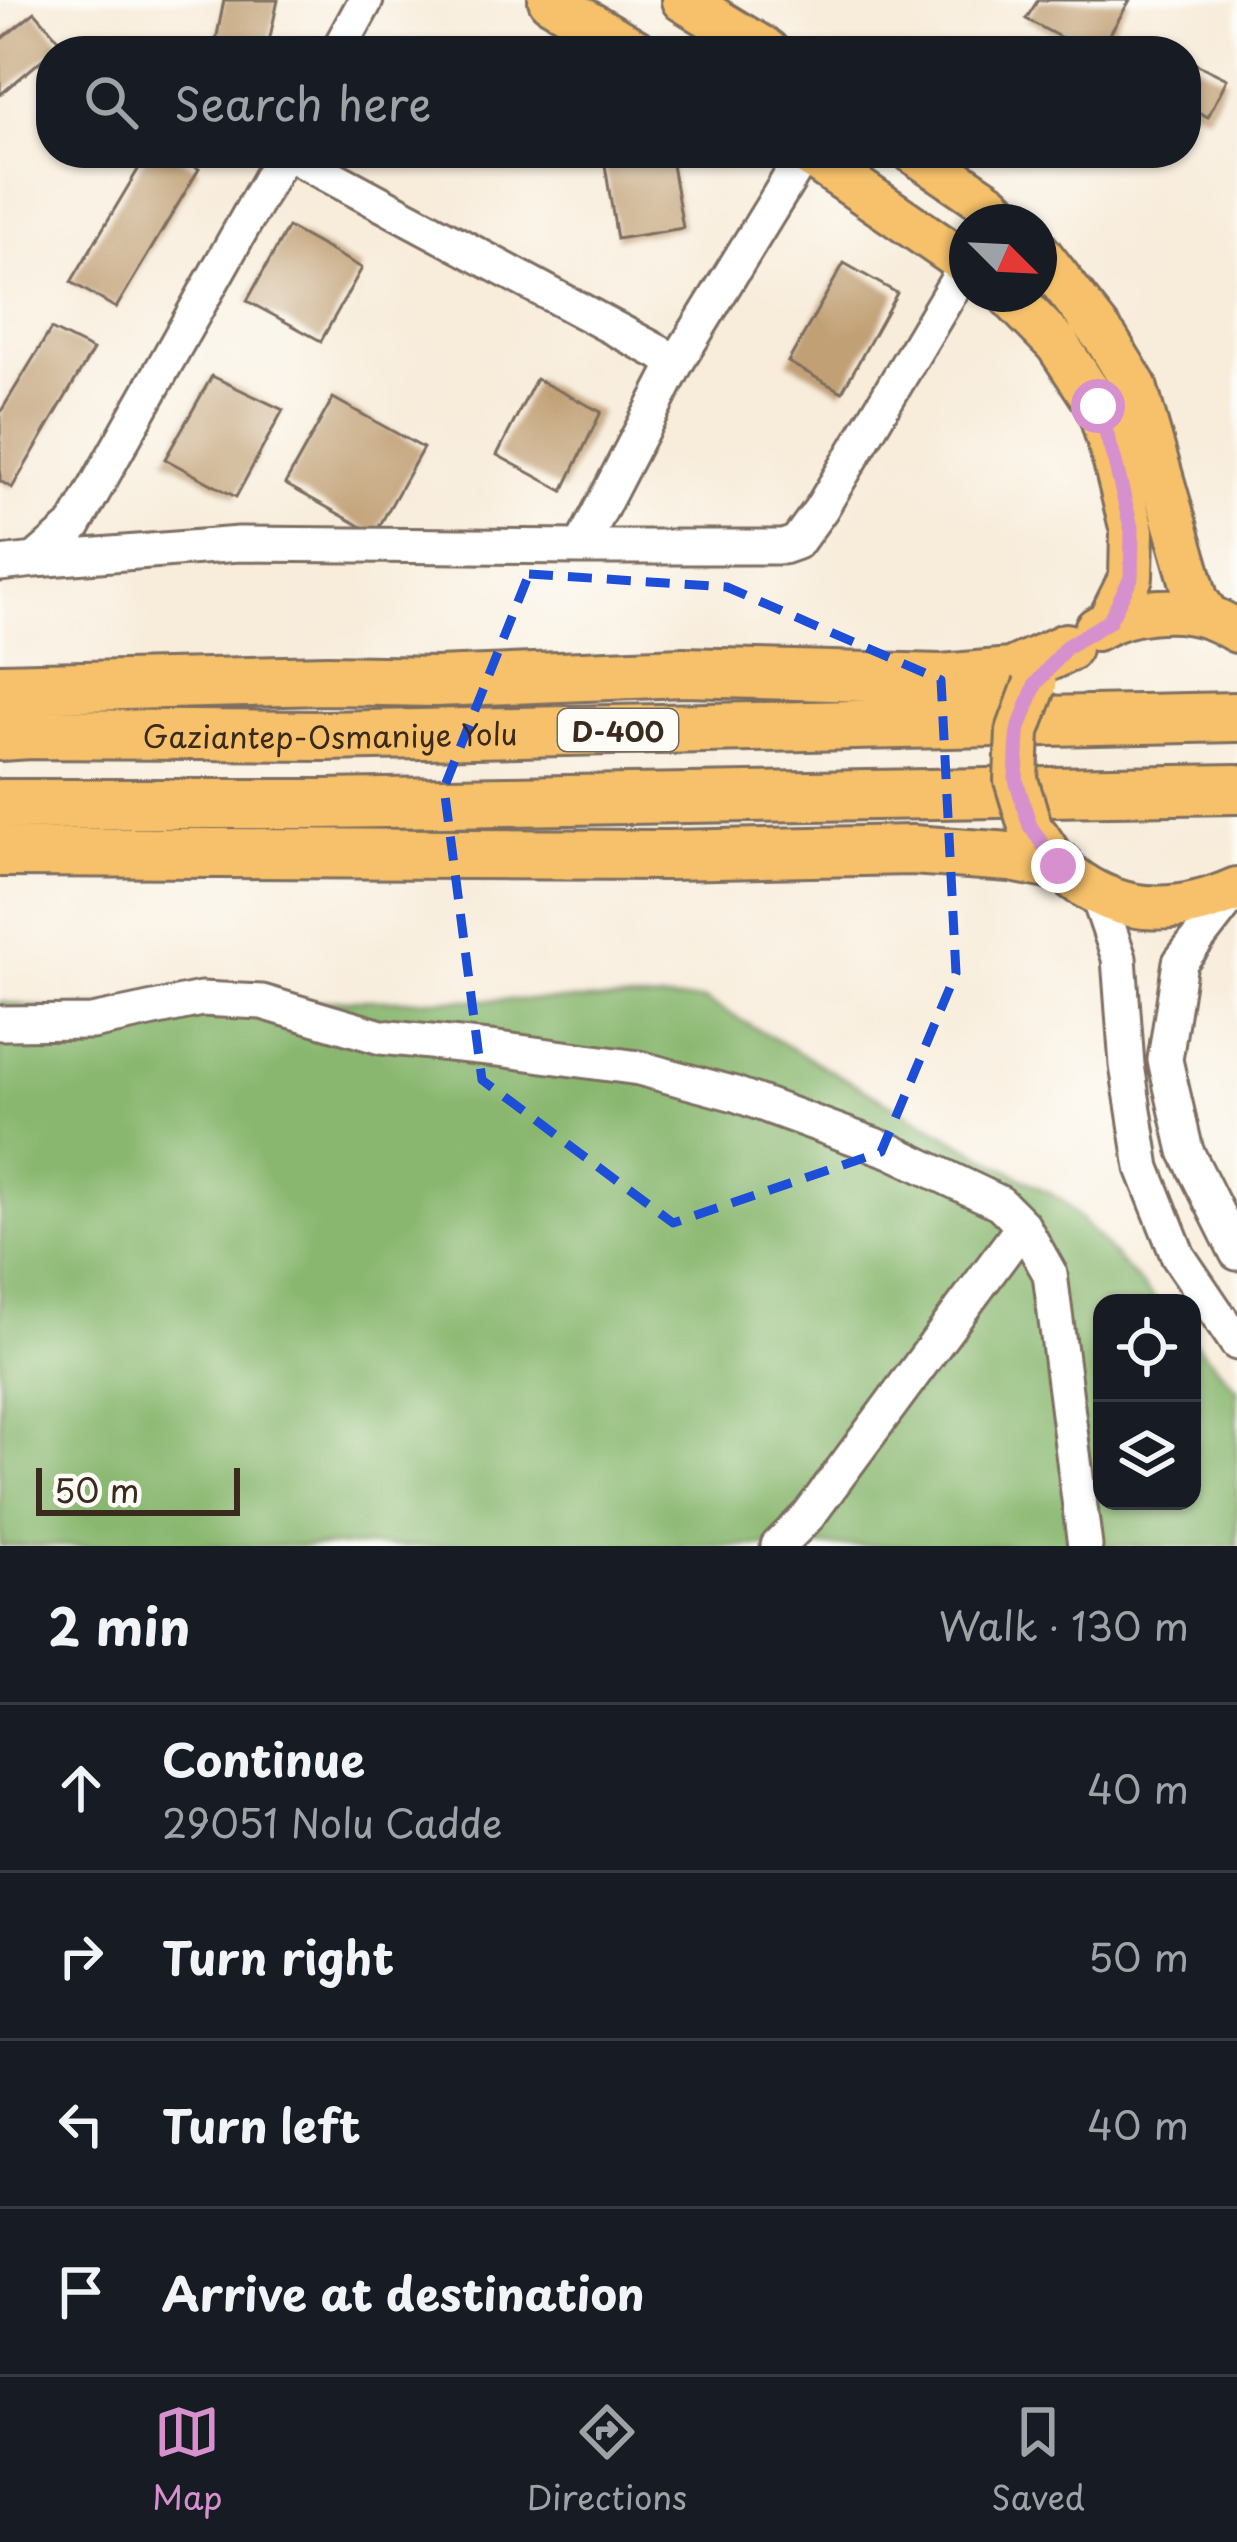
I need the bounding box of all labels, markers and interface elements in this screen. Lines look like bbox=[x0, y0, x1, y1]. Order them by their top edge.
search box bbox=[36, 36, 1201, 168]
text: Search here bbox=[174, 68, 431, 136]
icon: search bbox=[78, 69, 144, 135]
north arrow bbox=[949, 204, 1057, 312]
route start bbox=[1071, 379, 1125, 433]
street label: Gaziantep-Osmaniye Yolu bbox=[142, 709, 518, 759]
road number: D-400 bbox=[558, 709, 678, 751]
route end bbox=[1031, 839, 1085, 893]
map controls bbox=[1093, 1294, 1201, 1510]
button: locate bbox=[1093, 1294, 1201, 1402]
button: layers bbox=[1093, 1402, 1201, 1510]
scale bar bbox=[36, 1462, 240, 1515]
text: 50 m bbox=[54, 1464, 140, 1514]
text: 2 min bbox=[48, 1586, 190, 1663]
text: Walk · 130 m bbox=[939, 1595, 1189, 1654]
text: Continue bbox=[162, 1724, 365, 1792]
icon: ahead bbox=[48, 1755, 114, 1821]
text: 40 m bbox=[1087, 1758, 1189, 1817]
text: 29051 Nolu Cadde bbox=[162, 1792, 502, 1851]
text: Turn right bbox=[162, 1922, 394, 1990]
icon: right bbox=[48, 1923, 114, 1989]
text: 50 m bbox=[1088, 1926, 1189, 1985]
text: Turn left bbox=[162, 2090, 361, 2158]
icon: left bbox=[48, 2091, 114, 2157]
text: 40 m bbox=[1087, 2094, 1189, 2153]
text: Arrive at destination bbox=[162, 2258, 645, 2326]
icon: arrive bbox=[48, 2259, 114, 2325]
tab: Map bbox=[152, 2399, 223, 2521]
tab: Directions bbox=[527, 2399, 687, 2521]
tab: Saved bbox=[991, 2399, 1085, 2521]

